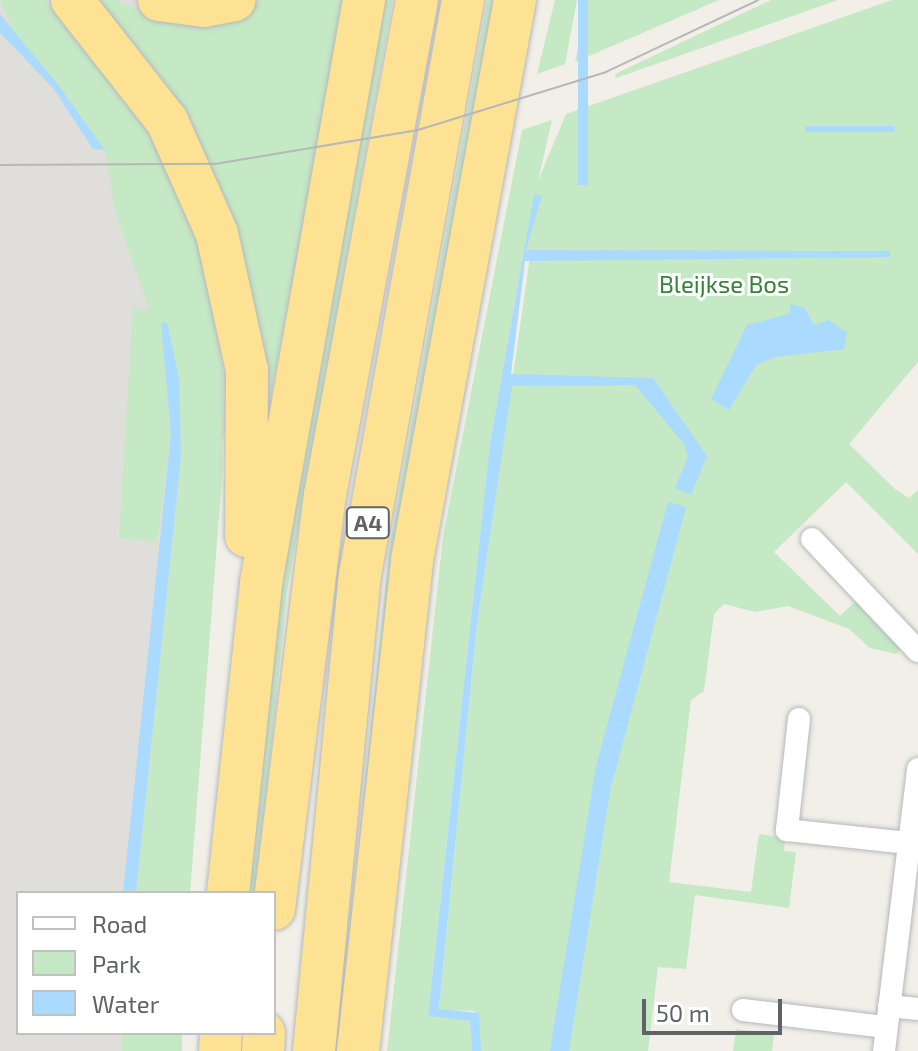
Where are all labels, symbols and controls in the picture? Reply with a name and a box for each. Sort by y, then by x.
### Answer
park label: Bleijkse Bos [659,270,789,298]
road number: A4 [344,505,392,541]
legend [16,891,276,1035]
text: Road [92,909,147,938]
text: Park [92,949,141,978]
scale bar [646,983,786,1033]
text: Water [92,989,159,1018]
text: 50 m [656,998,710,1027]

